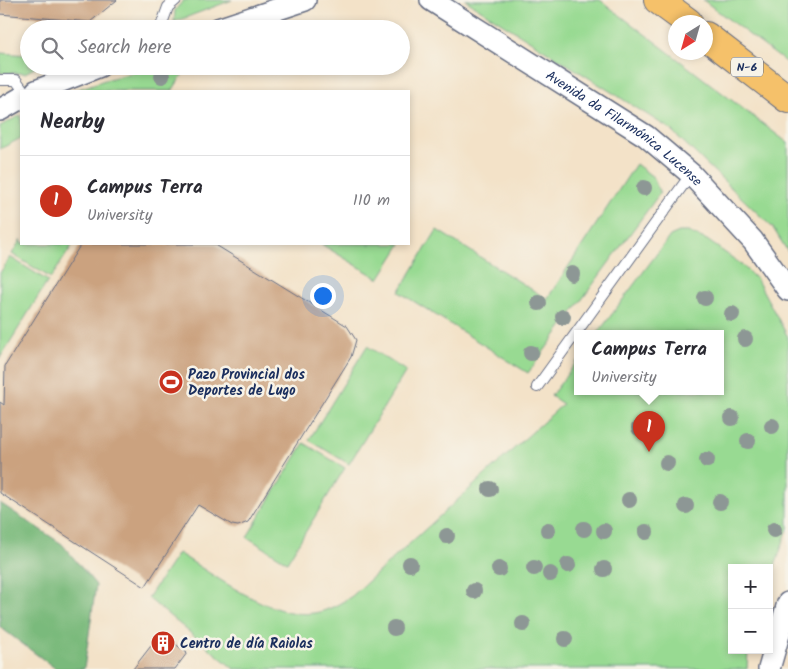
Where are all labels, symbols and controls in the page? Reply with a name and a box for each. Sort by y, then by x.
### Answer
north arrow [668,15,713,60]
search box [20,20,410,75]
text: Search here [78,33,172,63]
icon: search [38,34,66,62]
road number: N-6 [731,58,763,76]
street label: Avenida da Filarmónica Lucense [541,65,708,192]
text: Nearby [40,106,105,139]
text: Campus Terra [87,173,203,203]
text: 1 [54,188,58,213]
text: 110 m [353,188,390,213]
text: University [87,203,152,228]
your location [310,283,336,309]
popup [574,330,724,395]
text: Campus Terra [591,335,707,365]
place label: Pazo Provincial dos Deportes de Lugo [188,364,305,402]
text: University [591,365,657,390]
sports icon: Pazo Provincial dos Deportes de Lugo [158,369,184,395]
pin: 1 [633,411,665,452]
map controls [728,564,773,654]
button: + [728,564,773,609]
button: − [728,609,773,654]
building icon: Centro de día Raiolas [150,630,176,656]
place label: Centro de día Raiolas [180,633,313,655]

